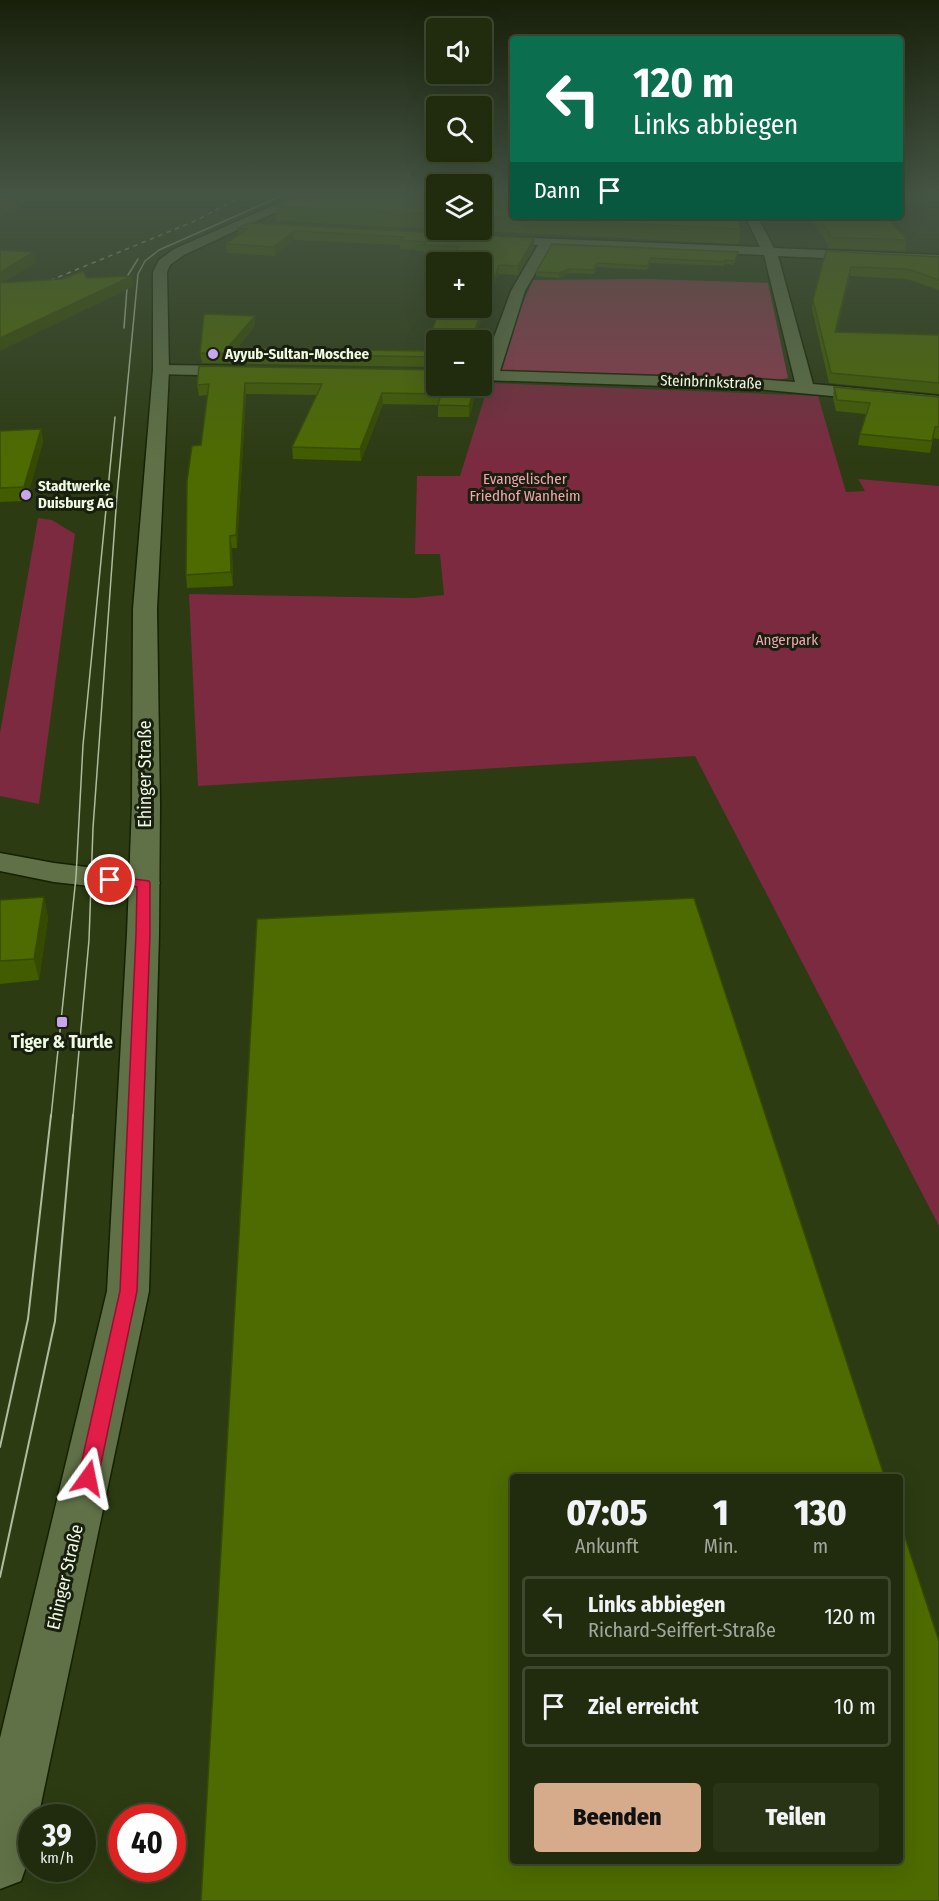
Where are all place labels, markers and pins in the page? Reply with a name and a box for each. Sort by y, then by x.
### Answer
place label: Ayyub-Sultan-Moschee [224,345,370,363]
marker: Ayyub-Sultan-Moschee [206,347,220,361]
place label: Stadtwerke Duisburg AG [38,477,114,512]
marker: Stadtwerke Duisburg AG [19,488,33,502]
pin [84,854,135,905]
marker: Tiger & Turtle [55,1015,69,1029]
place label: Tiger & Turtle [11,1031,113,1053]

